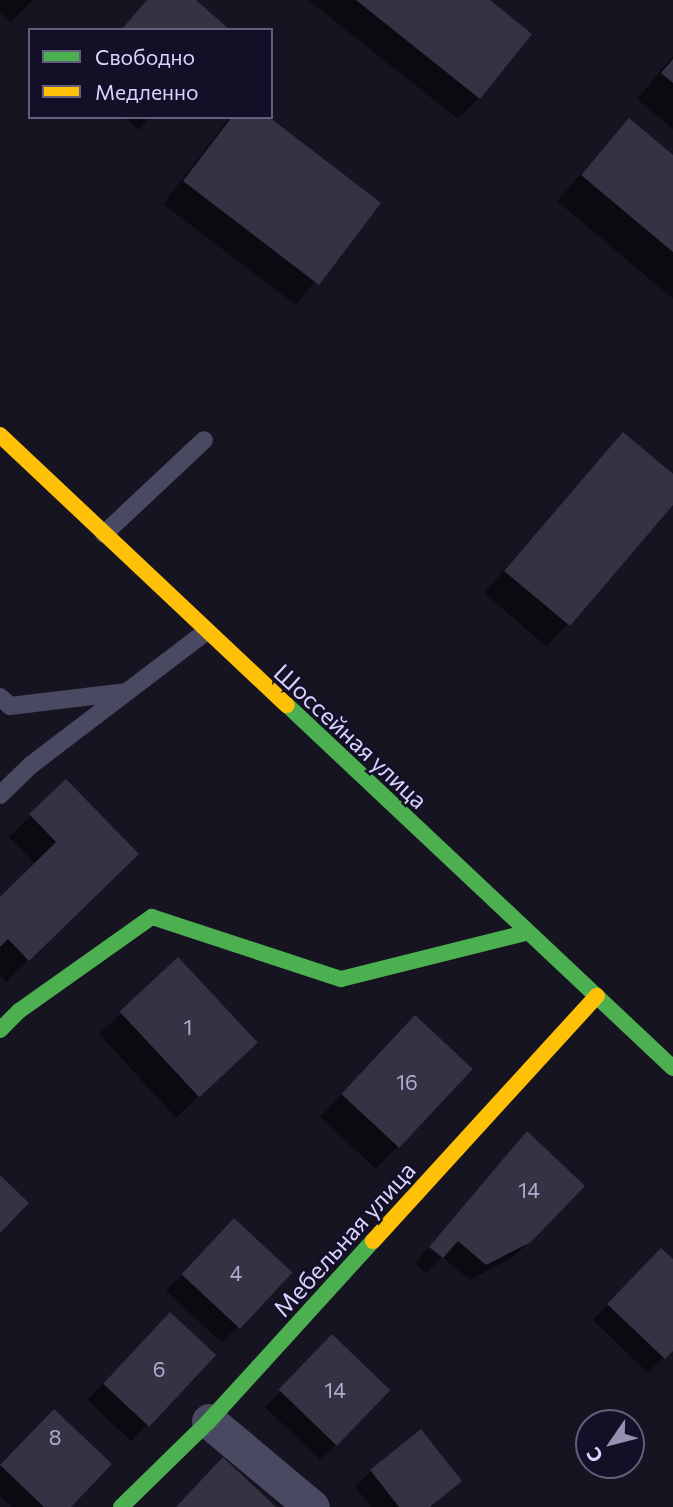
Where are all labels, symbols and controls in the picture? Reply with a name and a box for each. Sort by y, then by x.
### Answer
legend [28,28,273,119]
text: Свободно [95,44,195,69]
text: Медленно [95,79,199,104]
street label: Шоссейная улица [269,658,433,814]
house number: 1 [184,1014,192,1040]
house number: 16 [396,1069,418,1095]
street label: Мебельная улица [267,1156,421,1322]
house number: 14 [518,1177,540,1203]
house number: 4 [230,1260,242,1286]
house number: 6 [153,1356,165,1382]
house number: 14 [324,1377,346,1403]
north arrow [575,1409,645,1479]
house number: 8 [49,1424,61,1450]
text: С [581,1443,607,1467]

